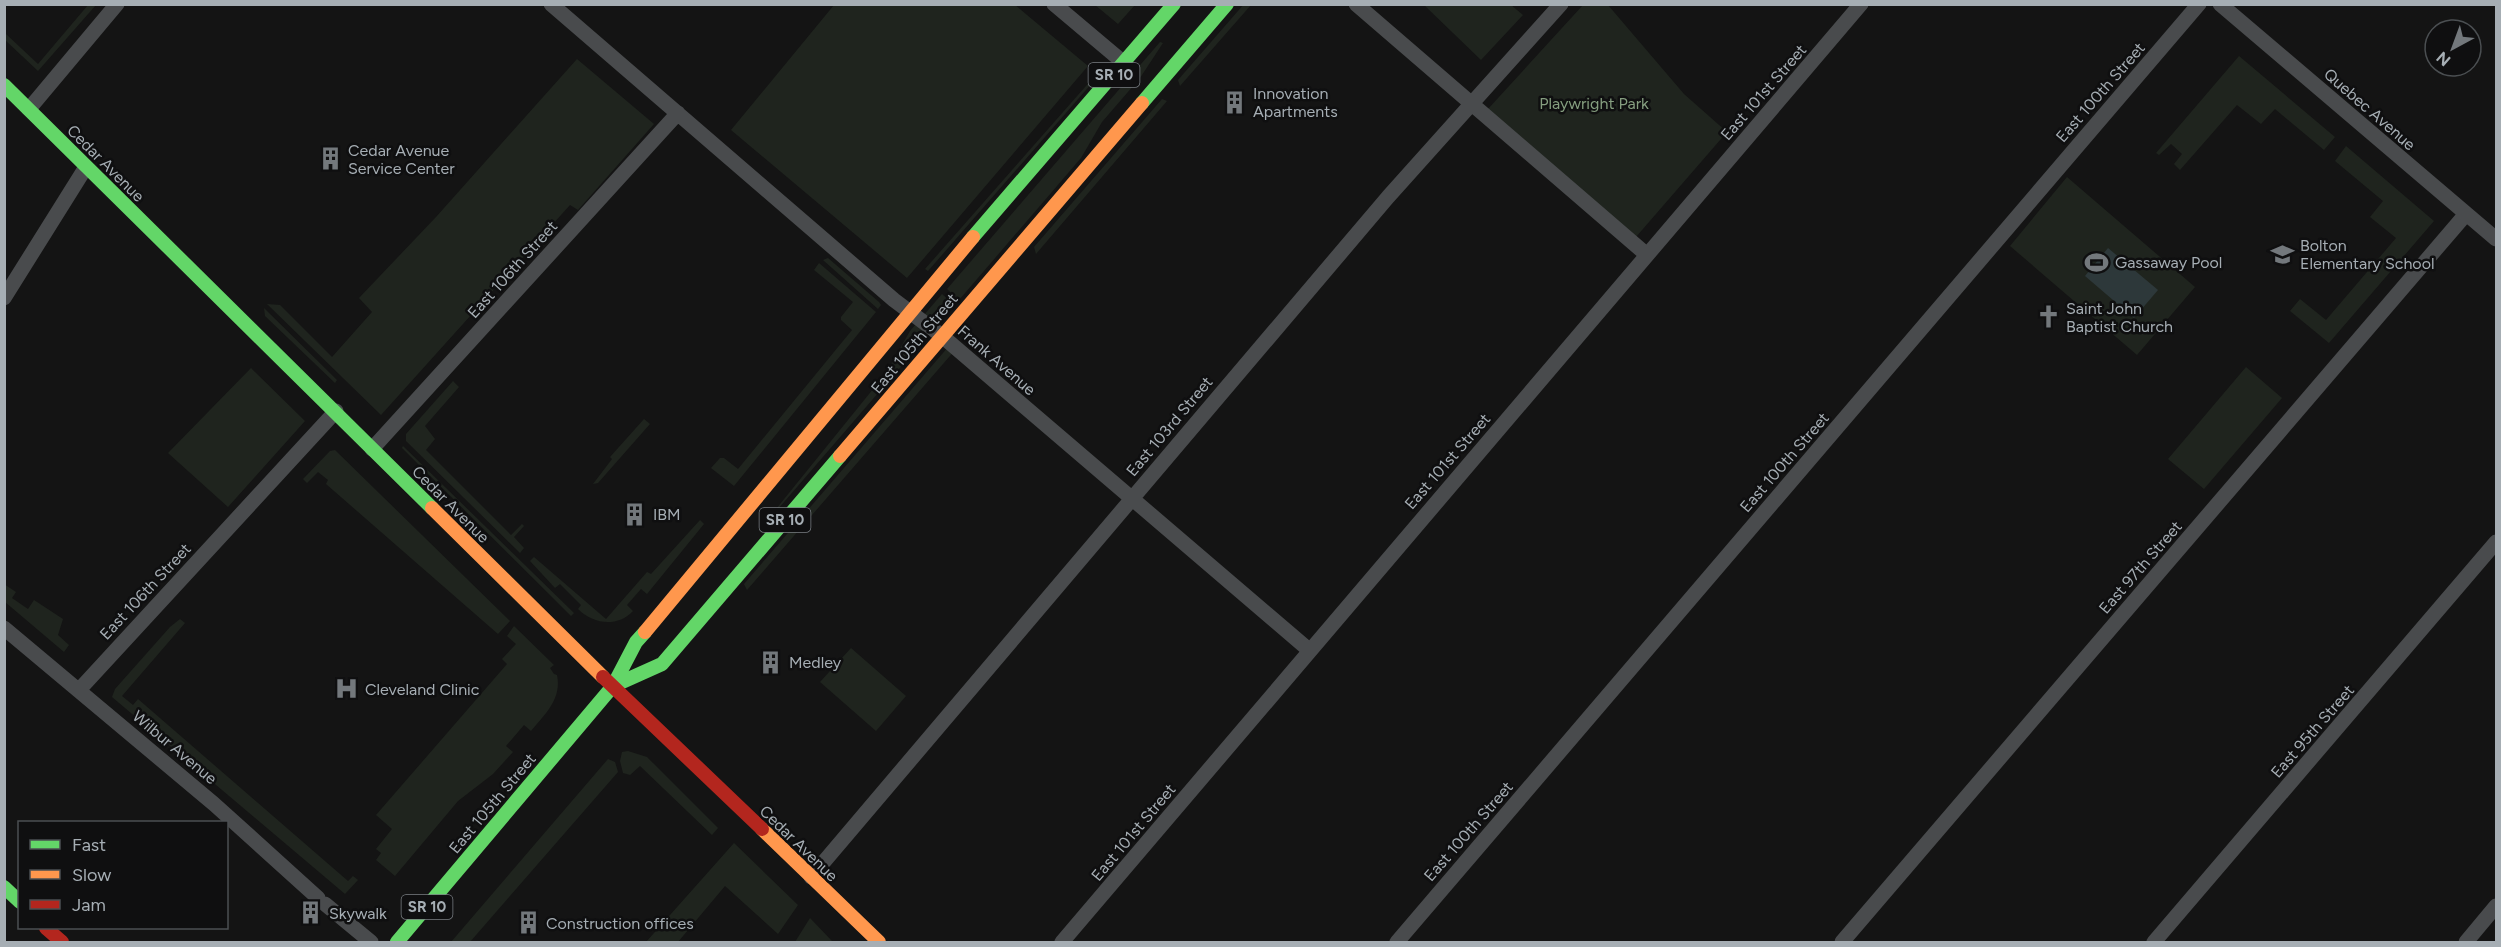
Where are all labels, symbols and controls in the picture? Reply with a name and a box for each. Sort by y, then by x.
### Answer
north arrow [2423,18,2483,78]
street label: East 100th Street [2052,39,2149,146]
street label: East 101st Street [1717,41,1810,144]
text: N [2433,48,2454,70]
road number: SR 10 [1088,63,1140,87]
street label: Quebec Avenue [2320,64,2419,154]
place label: Innovation Apartments [1253,84,1338,121]
building icon: Innovation Apartments [1222,89,1248,115]
park label: Playwright Park [1539,94,1649,113]
street label: Cedar Avenue [63,121,148,206]
place label: Cedar Avenue Service Center [348,141,455,178]
building icon: Cedar Avenue Service Center [317,146,343,172]
street label: East 106th Street [464,217,561,322]
place label: Bolton Elementary School [2300,236,2434,273]
school or university icon: Bolton Elementary School [2269,241,2295,267]
sports icon: Gassaway Pool [2084,249,2110,275]
place label: Gassaway Pool [2115,253,2222,272]
street label: East 105th Street [867,289,962,397]
place label: Saint John Baptist Church [2066,299,2173,336]
church icon: Saint John Baptist Church [2035,304,2061,330]
street label: Frank Avenue [954,321,1040,399]
street label: East 103rd Street [1122,373,1217,480]
street label: East 100th Street [1736,409,1833,516]
street label: East 101st Street [1401,410,1494,513]
street label: Cedar Avenue [408,462,493,547]
building icon: IBM [622,501,648,527]
place label: IBM [653,505,681,524]
road number: SR 10 [760,508,810,532]
street label: East 97th Street [2095,517,2186,618]
street label: East 106th Street [96,539,195,643]
building icon: Medley [758,649,784,675]
place label: Medley [789,653,842,672]
hospital icon: Cleveland Clinic [334,676,360,702]
place label: Cleveland Clinic [365,680,480,699]
street label: East 95th Street [2267,681,2358,782]
street label: Wilbur Avenue [129,707,221,788]
street label: East 105th Street [445,749,540,857]
street label: East 100th Street [1420,778,1517,885]
street label: East 101st Street [1087,780,1179,885]
street label: Cedar Avenue [756,801,842,886]
legend [18,821,228,929]
text: Fast [72,834,106,856]
text: Slow [72,864,111,886]
text: Jam [72,894,106,916]
road number: SR 10 [402,895,452,919]
building icon: Skywalk [298,900,324,926]
place label: Skywalk [329,904,387,923]
building icon: Construction offices [515,910,541,936]
place label: Construction offices [546,914,694,933]

